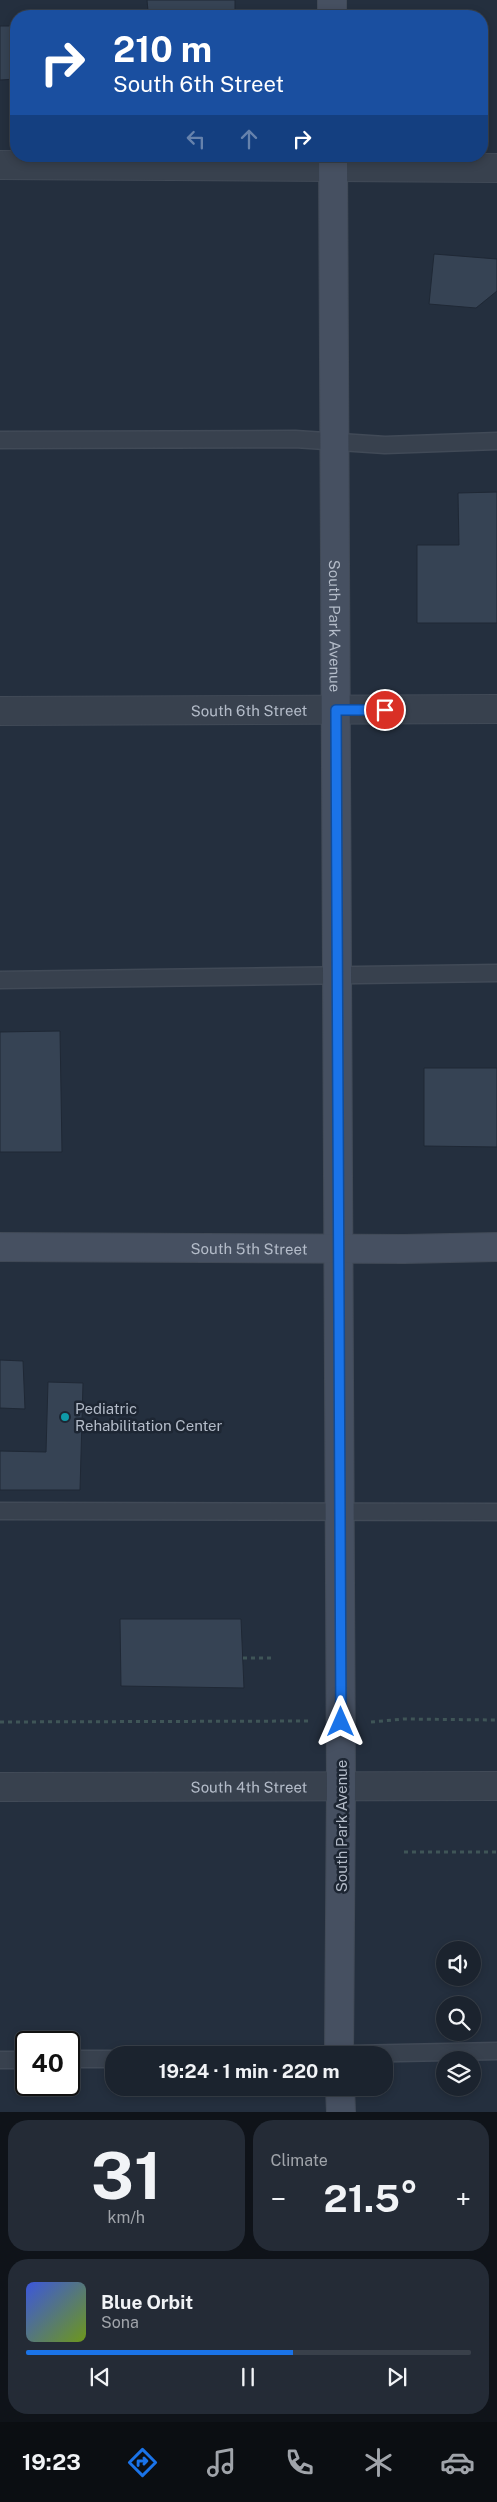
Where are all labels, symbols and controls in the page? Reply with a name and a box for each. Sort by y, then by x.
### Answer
text: 210 m [113,29,212,70]
icon: right [30,30,95,95]
text: South 6th Street [113,71,284,97]
icon: left [182,125,210,153]
icon: ahead [235,125,263,153]
icon: right [288,125,316,153]
street label: South Park Avenue [326,560,344,692]
pin [364,689,406,731]
icon: arrive [371,696,399,724]
street label: South 6th Street [191,701,308,719]
street label: South 5th Street [190,1239,308,1257]
place label: Pediatric Rehabilitation Center [75,1400,223,1434]
marker: Pediatric Rehabilitation Center [59,1411,71,1423]
position arrow [314,1695,366,1747]
street label: South Park Avenue [333,1760,350,1892]
street label: South 4th Street [191,1778,308,1795]
map controls [436,1941,481,2096]
button: sound [436,1941,481,1986]
button: search [436,1996,481,2041]
speed limit sign: 40 [15,2031,80,2096]
button: layers [436,2051,481,2096]
text: 19:24 · 1 min · 220 m [158,2060,340,2082]
text: 31 [91,2137,162,2214]
text: Climate [271,2151,328,2170]
text: 21.5° [324,2176,418,2221]
text: − [271,2182,286,2215]
text: + [455,2182,471,2215]
text: km/h [107,2208,145,2227]
text: Blue Orbit [101,2291,193,2313]
text: Sona [101,2313,139,2332]
icon: previous [86,2363,114,2391]
icon: pause [234,2363,262,2391]
icon: next [383,2363,411,2391]
icon: directions [125,2445,160,2480]
icon: music [204,2445,239,2480]
icon: phone [282,2445,317,2480]
icon: climate [361,2445,396,2480]
icon: car [440,2445,475,2480]
text: 19:23 [22,2449,81,2475]

